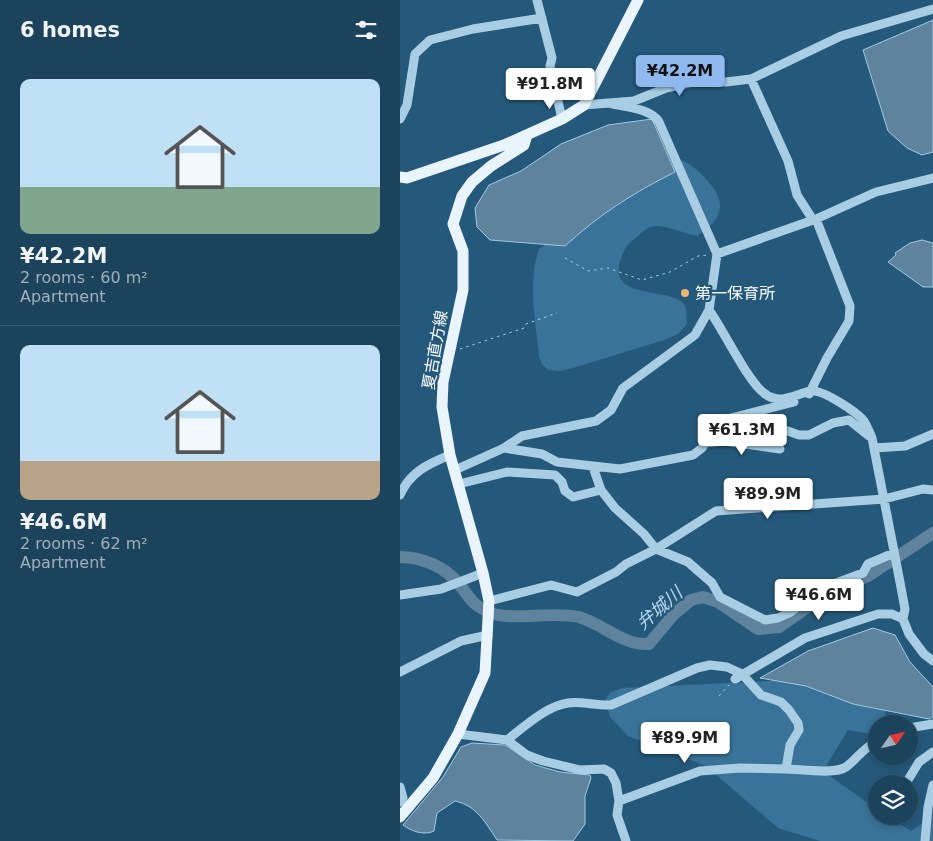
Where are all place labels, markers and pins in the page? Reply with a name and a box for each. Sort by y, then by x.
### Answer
pin: ¥42.2M [639,54,721,97]
pin: ¥91.8M [509,68,591,110]
place label: 第一保育所 [695,284,775,303]
marker: 第一保育所 [679,287,691,299]
pin: ¥61.3M [701,414,783,456]
pin: ¥89.9M [727,478,809,520]
pin: ¥46.6M [778,578,860,621]
pin: ¥89.9M [644,722,726,764]

